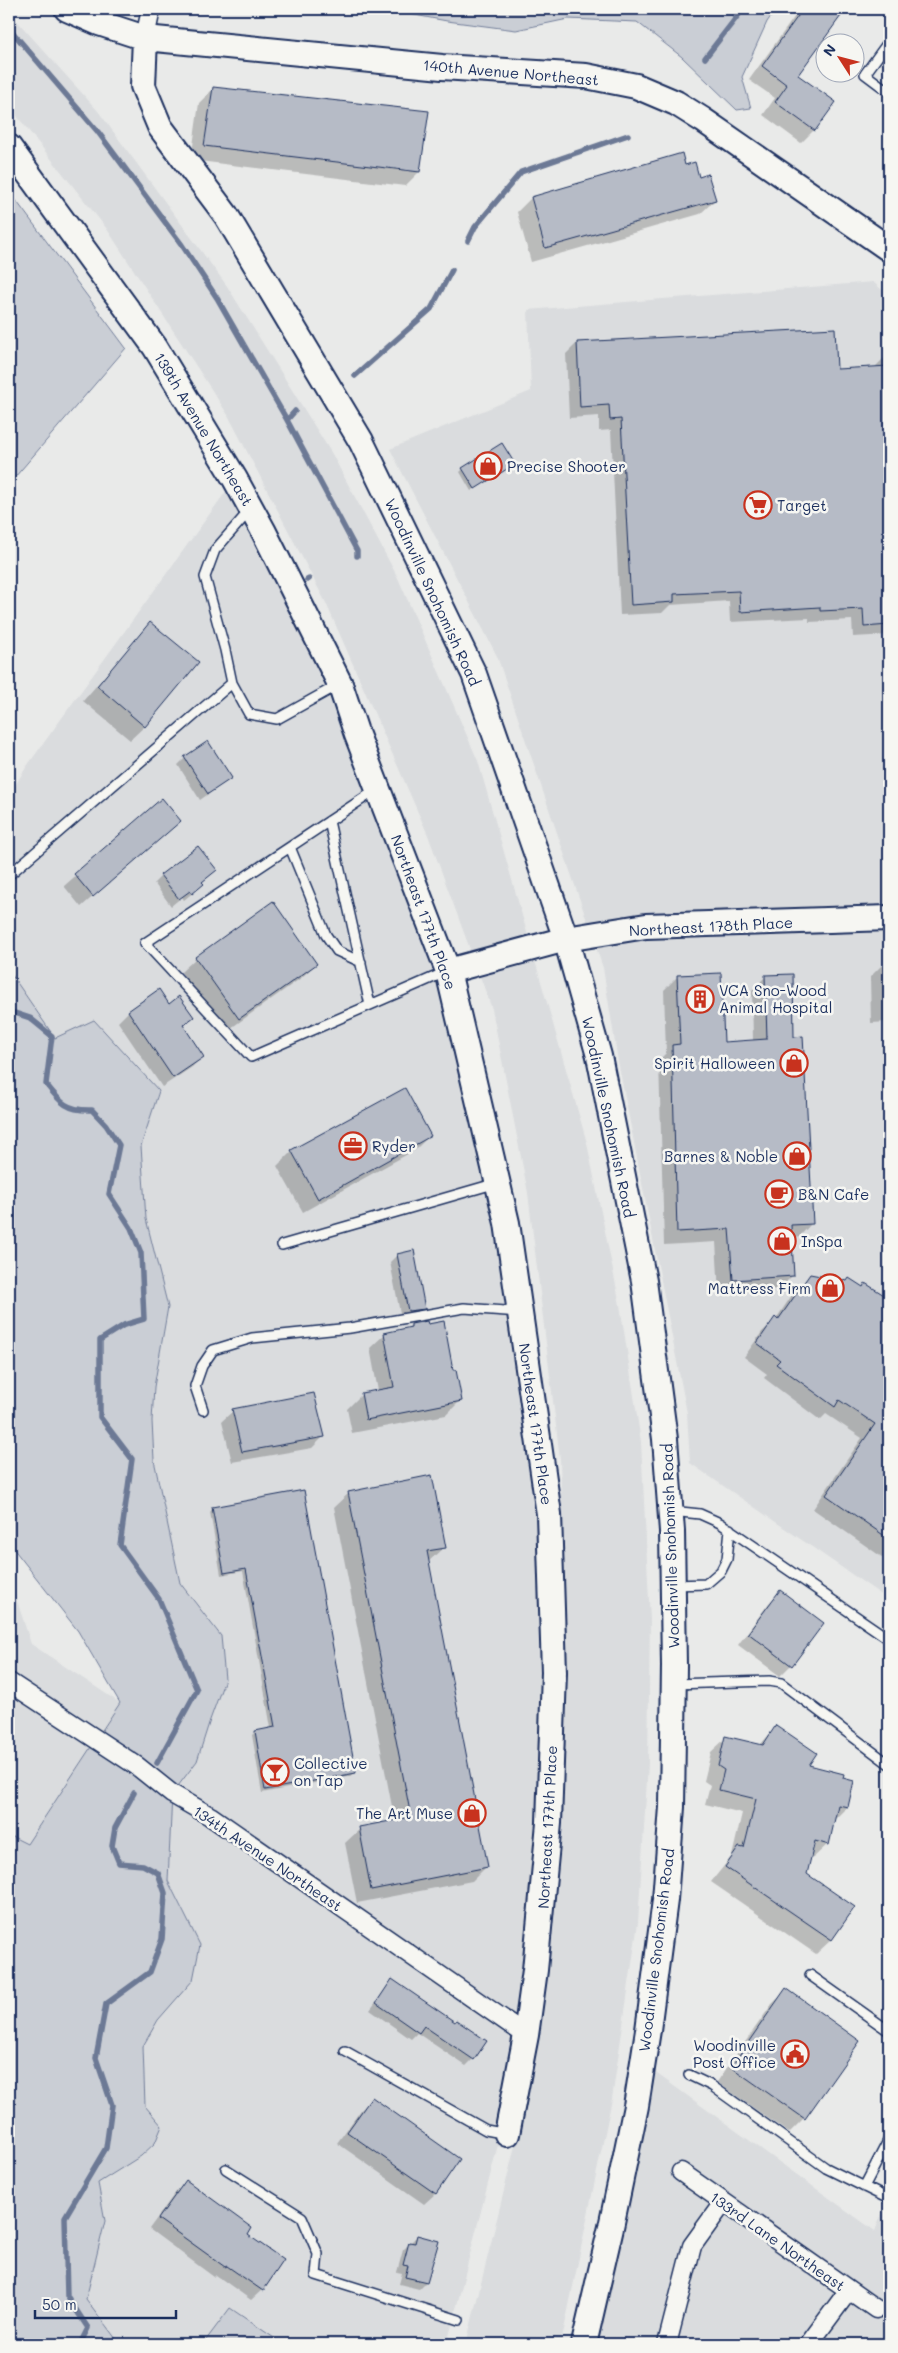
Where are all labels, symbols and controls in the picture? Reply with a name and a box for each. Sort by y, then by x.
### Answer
north arrow [816,32,866,82]
text: N [818,40,840,60]
street label: 140th Avenue Northeast [422,54,600,90]
street label: 139th Avenue Northeast [150,348,258,510]
shop icon: Precise Shooter [473,451,503,481]
place label: Precise Shooter [507,456,626,476]
supermarket icon: Target [743,490,773,520]
street label: Woodinville Snohomish Road [381,495,485,689]
place label: Target [777,495,827,515]
street label: Northeast 177th Place [387,832,461,992]
street label: Northeast 178th Place [628,912,794,940]
place label: VCA Sno-Wood Animal Hospital [719,980,833,1017]
building icon: VCA Sno-Wood Animal Hospital [685,984,715,1014]
street label: Woodinville Snohomish Road [578,1015,640,1219]
shop icon: Spirit Halloween [779,1048,809,1078]
place label: Spirit Halloween [654,1053,775,1073]
office icon: Ryder [338,1131,368,1161]
place label: Ryder [372,1136,416,1156]
shop icon: Barnes & Noble [782,1141,812,1171]
place label: Barnes & Noble [664,1146,778,1166]
cafe icon: B&N Cafe [764,1179,794,1209]
place label: B&N Cafe [798,1184,869,1204]
shop icon: InSpa [767,1226,797,1256]
place label: InSpa [801,1231,843,1251]
shop icon: Mattress Firm [815,1273,845,1303]
place label: Mattress Firm [708,1278,811,1298]
street label: Northeast 177th Place [515,1342,557,1506]
street label: Woodinville Snohomish Road [656,1443,684,1649]
street label: Northeast 177th Place [533,1745,561,1909]
place label: Collective on Tap [294,1753,368,1790]
bar icon: Collective on Tap [260,1757,290,1787]
shop icon: The Art Muse [457,1798,487,1828]
street label: 134th Avenue Northeast [189,1801,347,1915]
place label: The Art Muse [356,1803,453,1823]
street label: Woodinville Snohomish Road [634,1847,678,2053]
place label: Woodinville Post Office [693,2035,776,2072]
public building icon: Woodinville Post Office [780,2039,810,2069]
street label: 133rd Lane Northeast [706,2187,850,2295]
scale bar [35,2288,176,2320]
text: 50 m [42,2294,77,2314]

